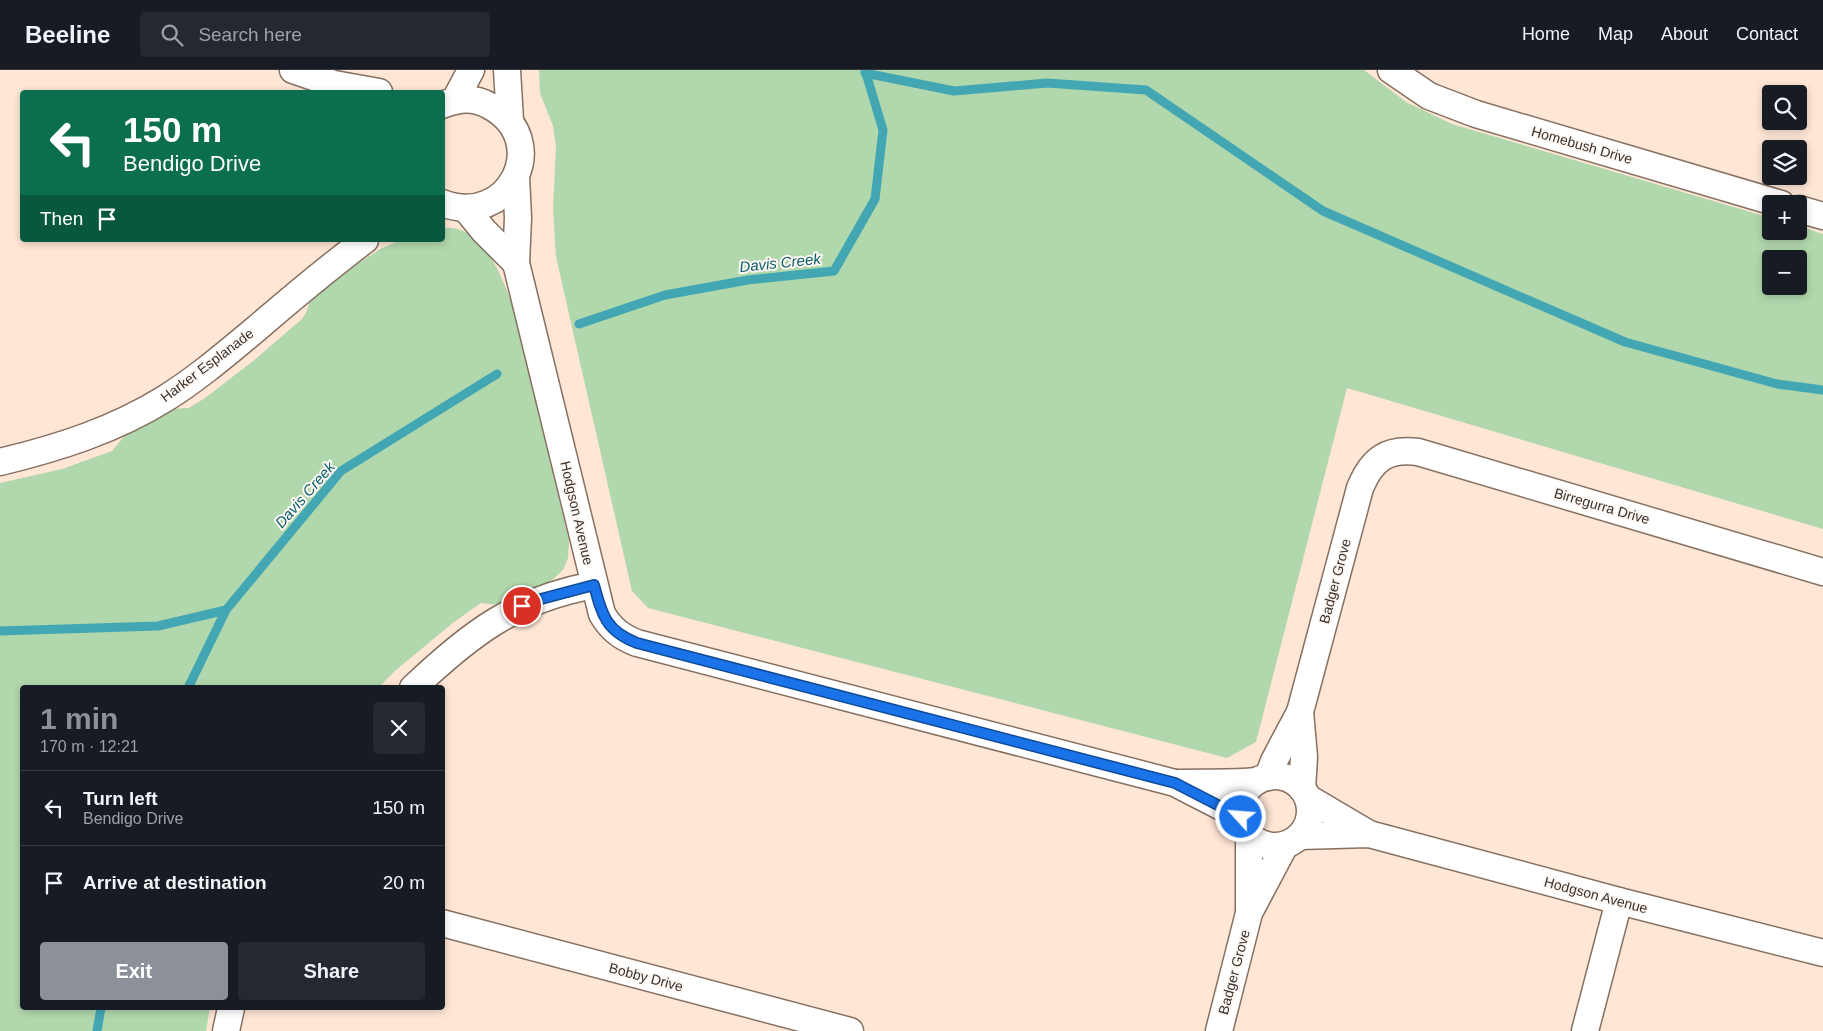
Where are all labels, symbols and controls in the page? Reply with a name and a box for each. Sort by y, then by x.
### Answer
search box [140,12,490,57]
text: Beeline [25,21,110,48]
icon: search [158,21,186,49]
text: Search here [198,24,302,45]
text: Home [1522,24,1570,44]
text: Map [1598,24,1633,44]
text: About [1661,24,1708,44]
text: Contact [1736,24,1798,44]
map controls [1762,85,1807,295]
button: search [1762,85,1807,130]
icon: left [40,110,105,175]
text: 150 m [123,110,222,149]
street label: Homebush Drive [1530,123,1635,167]
button: layers [1762,140,1807,185]
text: Bendigo Drive [123,151,261,176]
button: + [1762,195,1807,240]
icon: arrive [93,205,121,233]
text: Then [40,208,83,229]
water label: Davis Creek [738,250,823,275]
button: − [1762,250,1807,295]
street label: Harker Esplanade [157,325,257,405]
water label: Davis Creek [271,457,339,531]
street label: Hodgson Avenue [557,459,597,567]
street label: Birregurra Drive [1552,485,1652,527]
street label: Badger Grove [1316,537,1354,625]
pin [501,585,543,627]
icon: arrive [508,592,536,620]
text: 1 min [40,702,118,735]
button: close [373,702,425,754]
text: 170 m · 12:21 [40,738,139,755]
text: Turn left [83,788,158,809]
position arrow [1214,790,1266,842]
icon: left [40,794,68,822]
text: 150 m [372,797,425,818]
text: Bendigo Drive [83,810,184,827]
icon: arrive [40,869,68,897]
text: Arrive at destination [83,872,267,893]
text: 20 m [383,872,425,893]
street label: Hodgson Avenue [1543,874,1650,917]
street label: Badger Grove [1215,928,1253,1016]
button: Exit [40,942,228,1000]
button: Share [238,942,425,1000]
street label: Bobby Drive [607,959,685,995]

